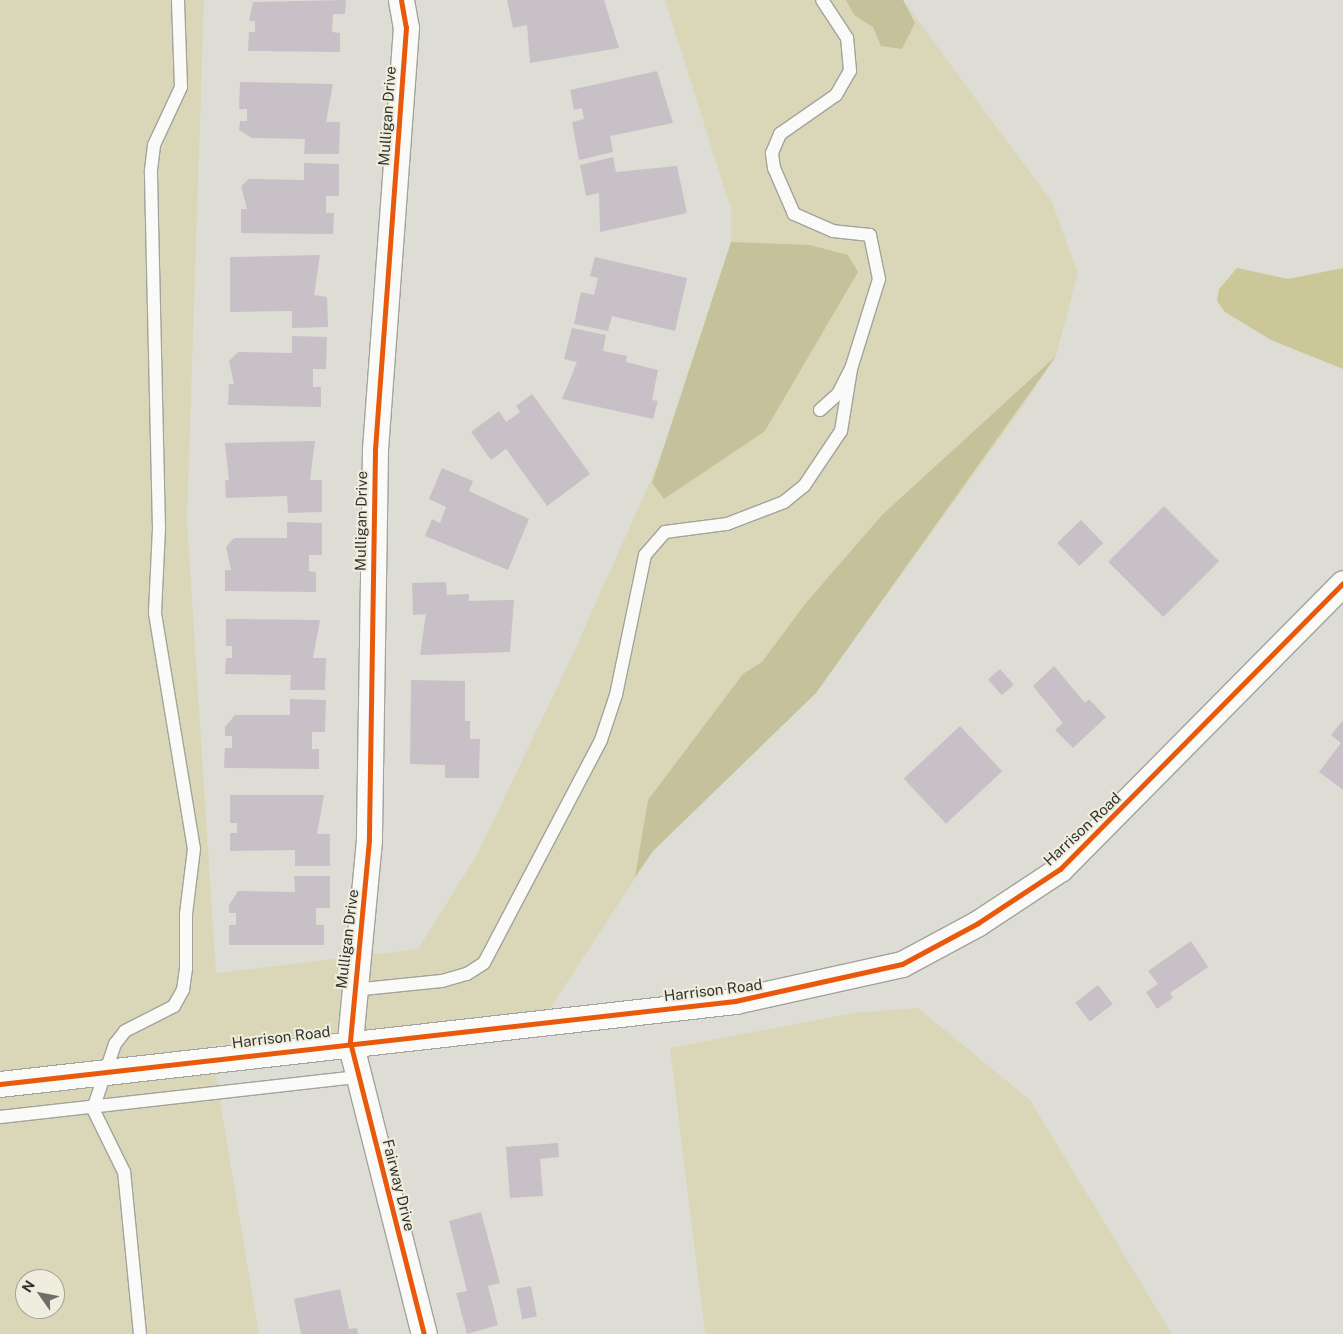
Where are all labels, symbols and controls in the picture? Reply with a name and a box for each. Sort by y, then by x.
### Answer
street label: Mulligan Drive [375,65,399,167]
street label: Mulligan Drive [351,471,371,571]
street label: Harrison Road [1040,789,1124,869]
street label: Mulligan Drive [332,888,362,990]
street label: Harrison Road [663,975,763,1005]
street label: Harrison Road [231,1022,331,1052]
street label: Fairway Drive [379,1137,419,1233]
north arrow [15,1269,65,1319]
text: N [19,1277,38,1295]

